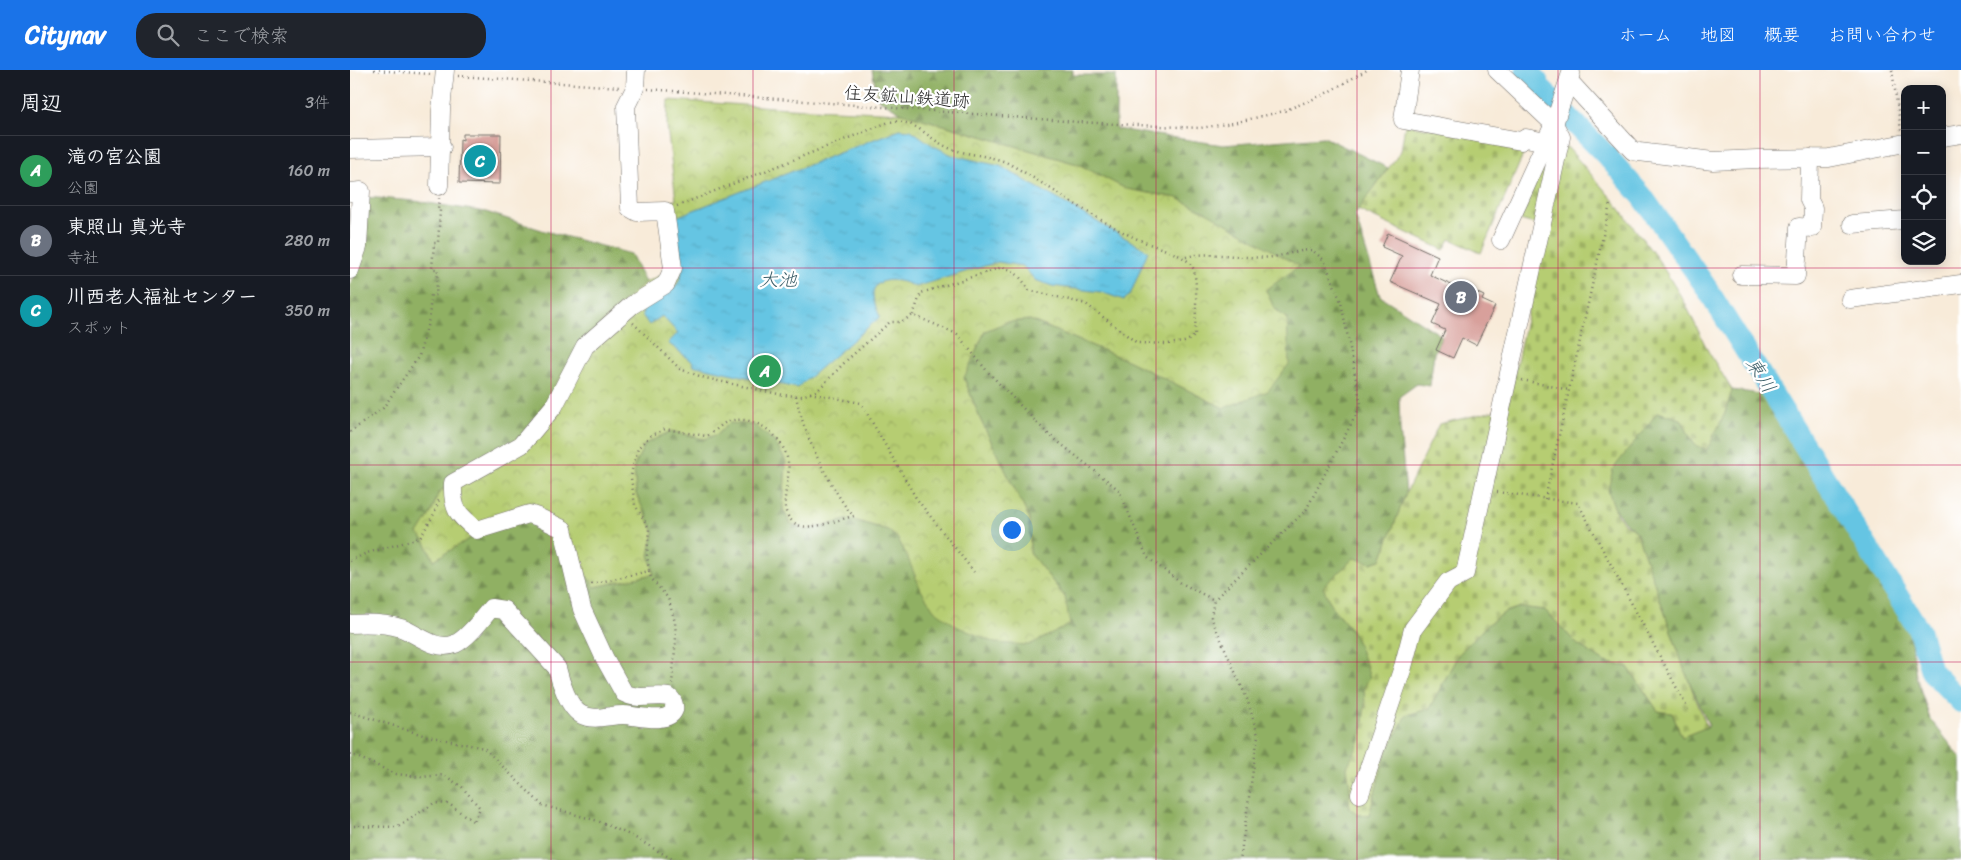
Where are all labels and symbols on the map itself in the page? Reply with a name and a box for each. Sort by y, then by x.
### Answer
street label: 住友鉱山鉄道跡 [843,77,971,117]
pin: C [464,142,496,180]
water label: 大池 [759,263,798,296]
pin: B [1445,278,1477,316]
water label: 東川 [1737,350,1785,400]
pin: A [749,352,781,390]
your location [999,517,1025,543]

